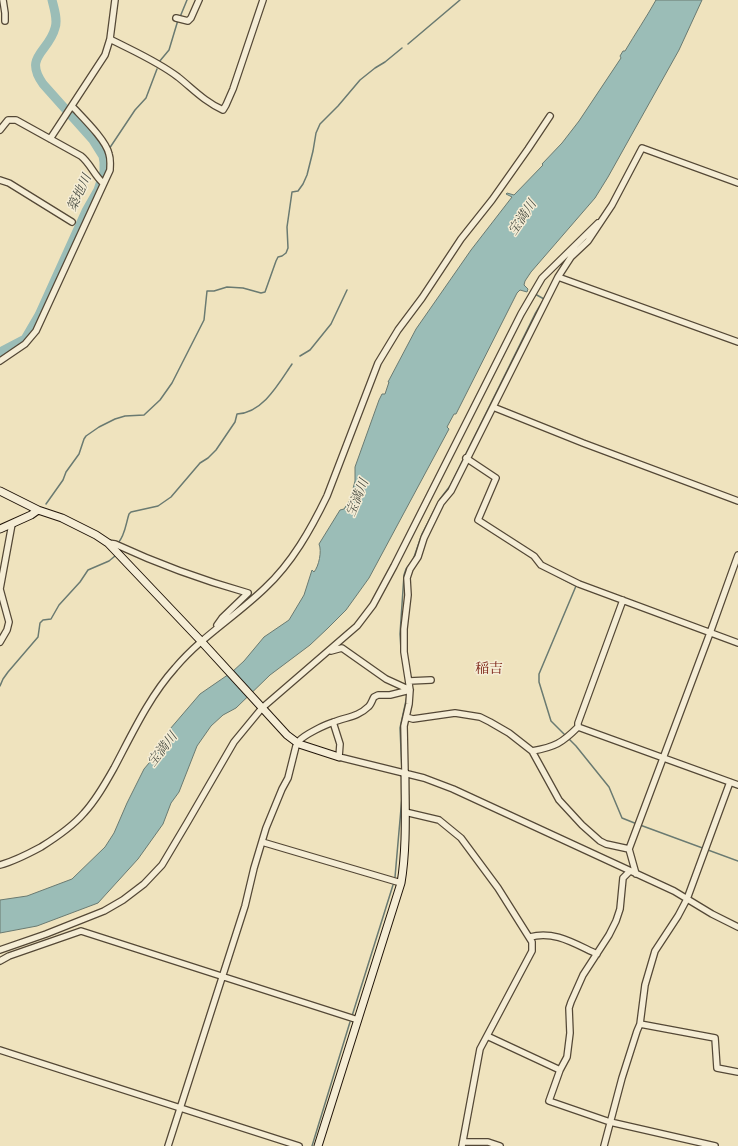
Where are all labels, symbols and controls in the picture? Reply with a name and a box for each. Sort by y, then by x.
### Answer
water label: 築地川 [65,172,95,214]
water label: 宝満川 [506,197,540,239]
water label: 宝満川 [343,477,373,519]
district label: 稲吉 [475,662,503,678]
water label: 宝満川 [145,730,181,770]

